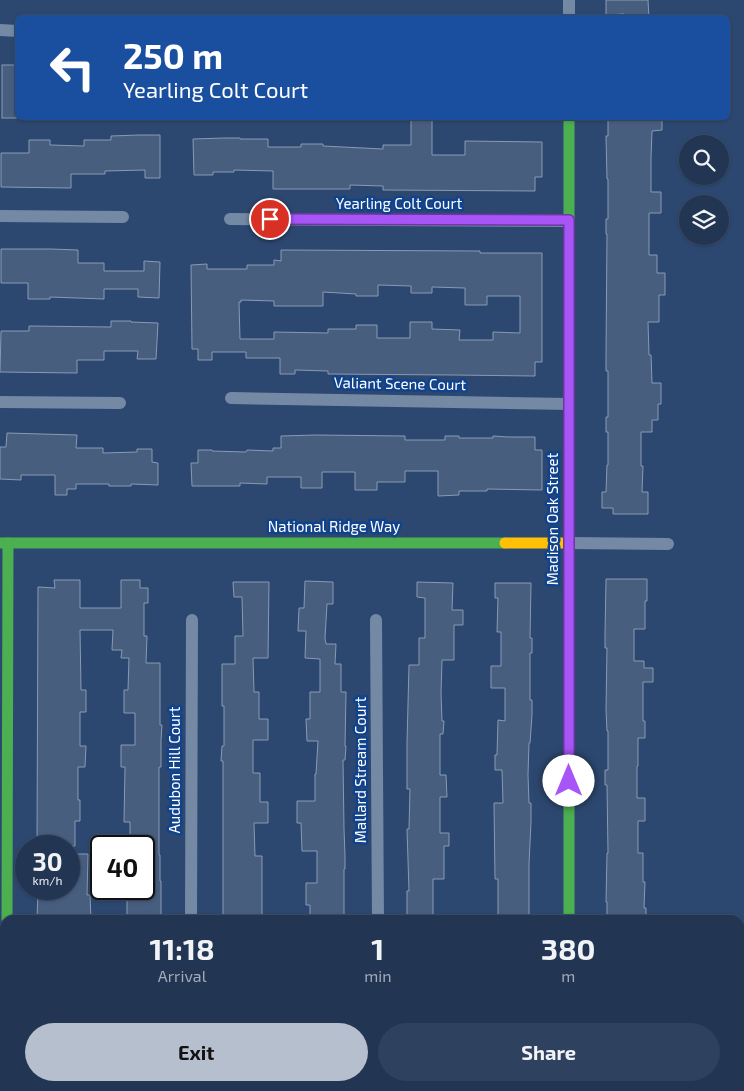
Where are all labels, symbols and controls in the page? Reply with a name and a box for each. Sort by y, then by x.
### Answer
text: 250 m [123,34,223,76]
icon: left [40,35,105,100]
text: Yearling Colt Court [123,76,308,102]
map controls [679,135,729,245]
button: search [679,135,729,185]
street label: Yearling Colt Court [336,194,462,212]
button: layers [679,195,729,245]
pin [249,198,291,240]
icon: arrive [256,205,284,233]
street label: Valiant Scene Court [334,373,467,393]
street label: Madison Oak Street [543,452,561,585]
street label: National Ridge Way [268,517,400,535]
street label: Mallard Stream Court [351,697,369,843]
street label: Audubon Hill Court [165,706,183,834]
position arrow [542,754,594,806]
speed limit sign: 40 [90,835,155,900]
text: 30 [33,846,62,876]
text: km/h [33,873,62,887]
text: 11:18 [149,930,215,966]
text: 1 [371,930,384,966]
text: 380 [541,930,596,966]
text: Arrival [158,966,206,985]
text: min [364,966,391,985]
text: m [561,966,575,985]
button: Exit [25,1023,368,1081]
button: Share [378,1023,720,1081]

